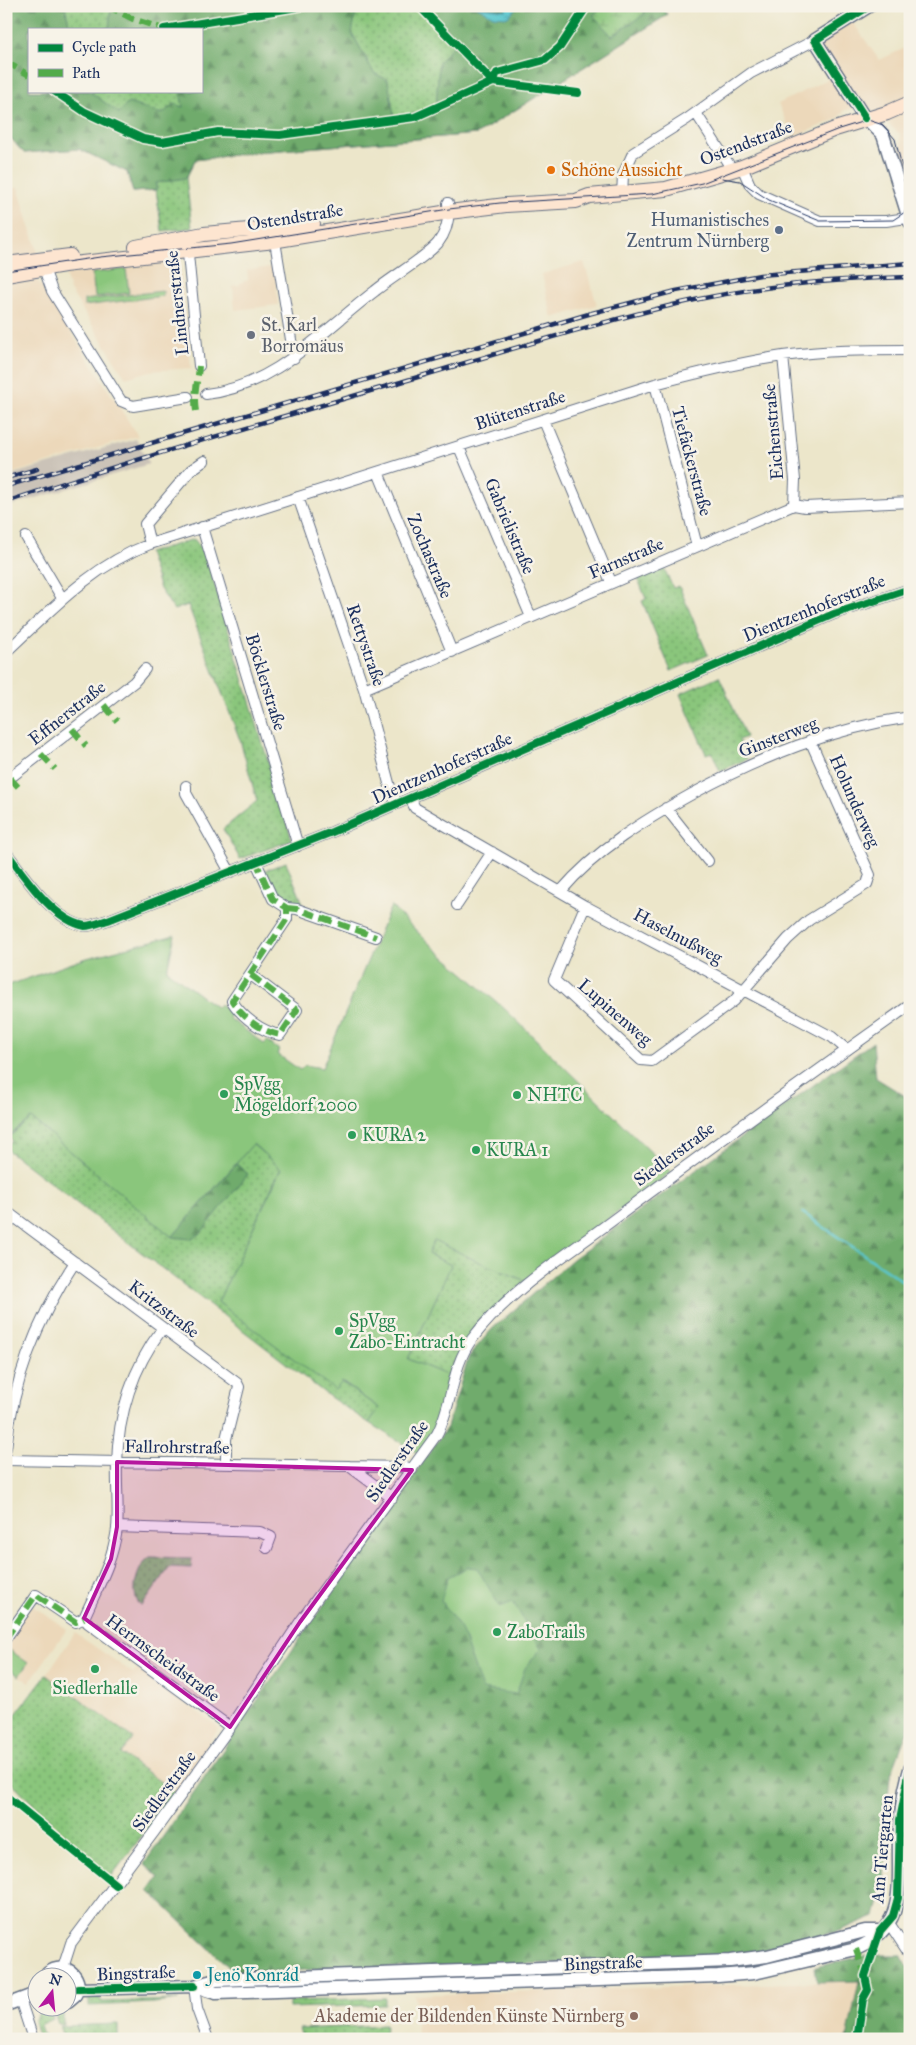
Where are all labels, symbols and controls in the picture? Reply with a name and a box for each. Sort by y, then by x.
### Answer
legend [28,28,202,92]
text: Cycle path [72,38,137,56]
text: Path [72,64,101,82]
street label: Ostendstraße [697,115,795,171]
place label: Schöne Aussicht [561,159,683,181]
marker: Schöne Aussicht [545,164,557,176]
street label: Ostendstraße [245,199,345,235]
place label: Humanistisches Zentrum Nürnberg [626,209,770,253]
marker: Humanistisches Zentrum Nürnberg [773,224,785,236]
street label: Lindnerstraße [161,250,193,356]
place label: St. Karl Borromäus [261,314,344,357]
marker: St. Karl Borromäus [245,329,257,341]
street label: Eichenstraße [758,383,788,481]
street label: Blütenstraße [472,385,568,435]
street label: Tiefäckerstraße [667,404,717,518]
street label: Gabrielistraße [480,475,540,577]
street label: Zochastraße [402,510,458,602]
street label: Farnstraße [585,532,667,584]
street label: Dientzenhoferstraße [740,569,888,647]
street label: Rettystraße [342,601,390,689]
street label: Böcklerstraße [241,631,291,733]
street label: Effnerstraße [24,676,110,750]
street label: Ginsterweg [735,712,821,763]
street label: Dientzenhoferstraße [368,727,516,809]
street label: Holunderweg [824,751,886,852]
street label: Haselnußweg [629,903,727,970]
street label: Lupinenweg [573,974,657,1051]
place label: SpVgg Mögeldorf 2000 [234,1073,357,1117]
place label: NHTC [527,1084,582,1106]
marker: SpVgg Mögeldorf 2000 [218,1088,230,1100]
marker: NHTC [511,1089,523,1101]
street label: Siedlerstraße [629,1117,719,1191]
place label: KURA 2 [362,1124,426,1146]
marker: KURA 2 [346,1129,358,1141]
place label: KURA 1 [486,1139,548,1161]
marker: KURA 1 [470,1144,482,1156]
street label: Kritzstraße [124,1275,204,1343]
place label: SpVgg Zabo-Eintracht [349,1310,466,1353]
marker: SpVgg Zabo-Eintracht [333,1325,345,1337]
street label: Siedlerstraße [361,1416,433,1506]
street label: Fallrohrstraße [124,1435,230,1459]
street label: Herrnscheidstraße [102,1609,224,1707]
place label: ZaboTrails [507,1621,585,1643]
marker: ZaboTrails [491,1626,503,1638]
marker: Siedlerhalle [89,1663,101,1675]
place label: Siedlerhalle [52,1677,138,1699]
street label: Siedlerstraße [127,1746,201,1836]
street label: Am Tiergarten [866,1794,899,1905]
street label: Bingstraße [563,1951,643,1976]
street label: Bingstraße [96,1961,176,1986]
place label: Jenö Konrád [205,1964,299,1987]
north arrow [28,1968,78,2018]
marker: Jenö Konrád [191,1969,203,1981]
text: N [47,1970,64,1990]
place label: Akademie der Bildenden Künste Nürnberg [313,2005,625,2028]
marker: Akademie der Bildenden Künste Nürnberg [628,2010,640,2022]

